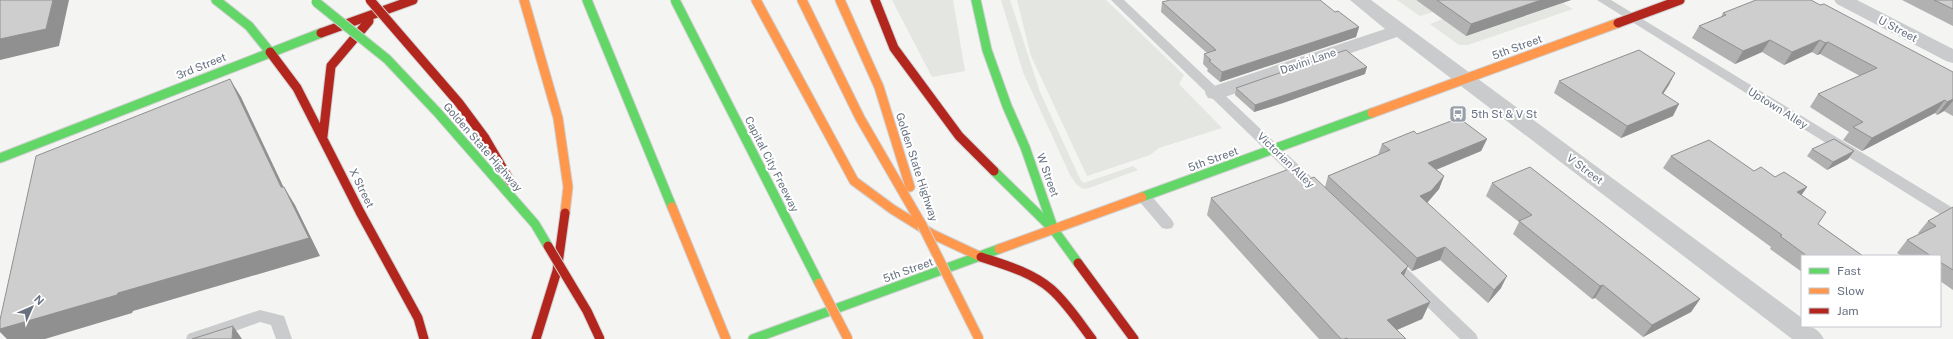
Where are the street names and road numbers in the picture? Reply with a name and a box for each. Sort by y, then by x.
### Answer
street label: U Street [1876,14,1920,44]
street label: 5th Street [1490,32,1544,62]
street label: Davini Lane [1278,46,1338,76]
street label: 3rd Street [174,51,228,81]
street label: Uptown Alley [1746,85,1810,131]
street label: Golden State Highway [441,100,525,194]
street label: Golden State Highway [894,111,940,223]
street label: Capital City Freeway [743,114,801,214]
street label: Victorian Alley [1255,130,1317,190]
street label: 5th Street [1186,144,1240,174]
street label: W Street [1035,152,1061,198]
street label: V Street [1565,152,1605,186]
street label: X Street [347,166,377,210]
street label: 5th Street [881,255,935,285]

